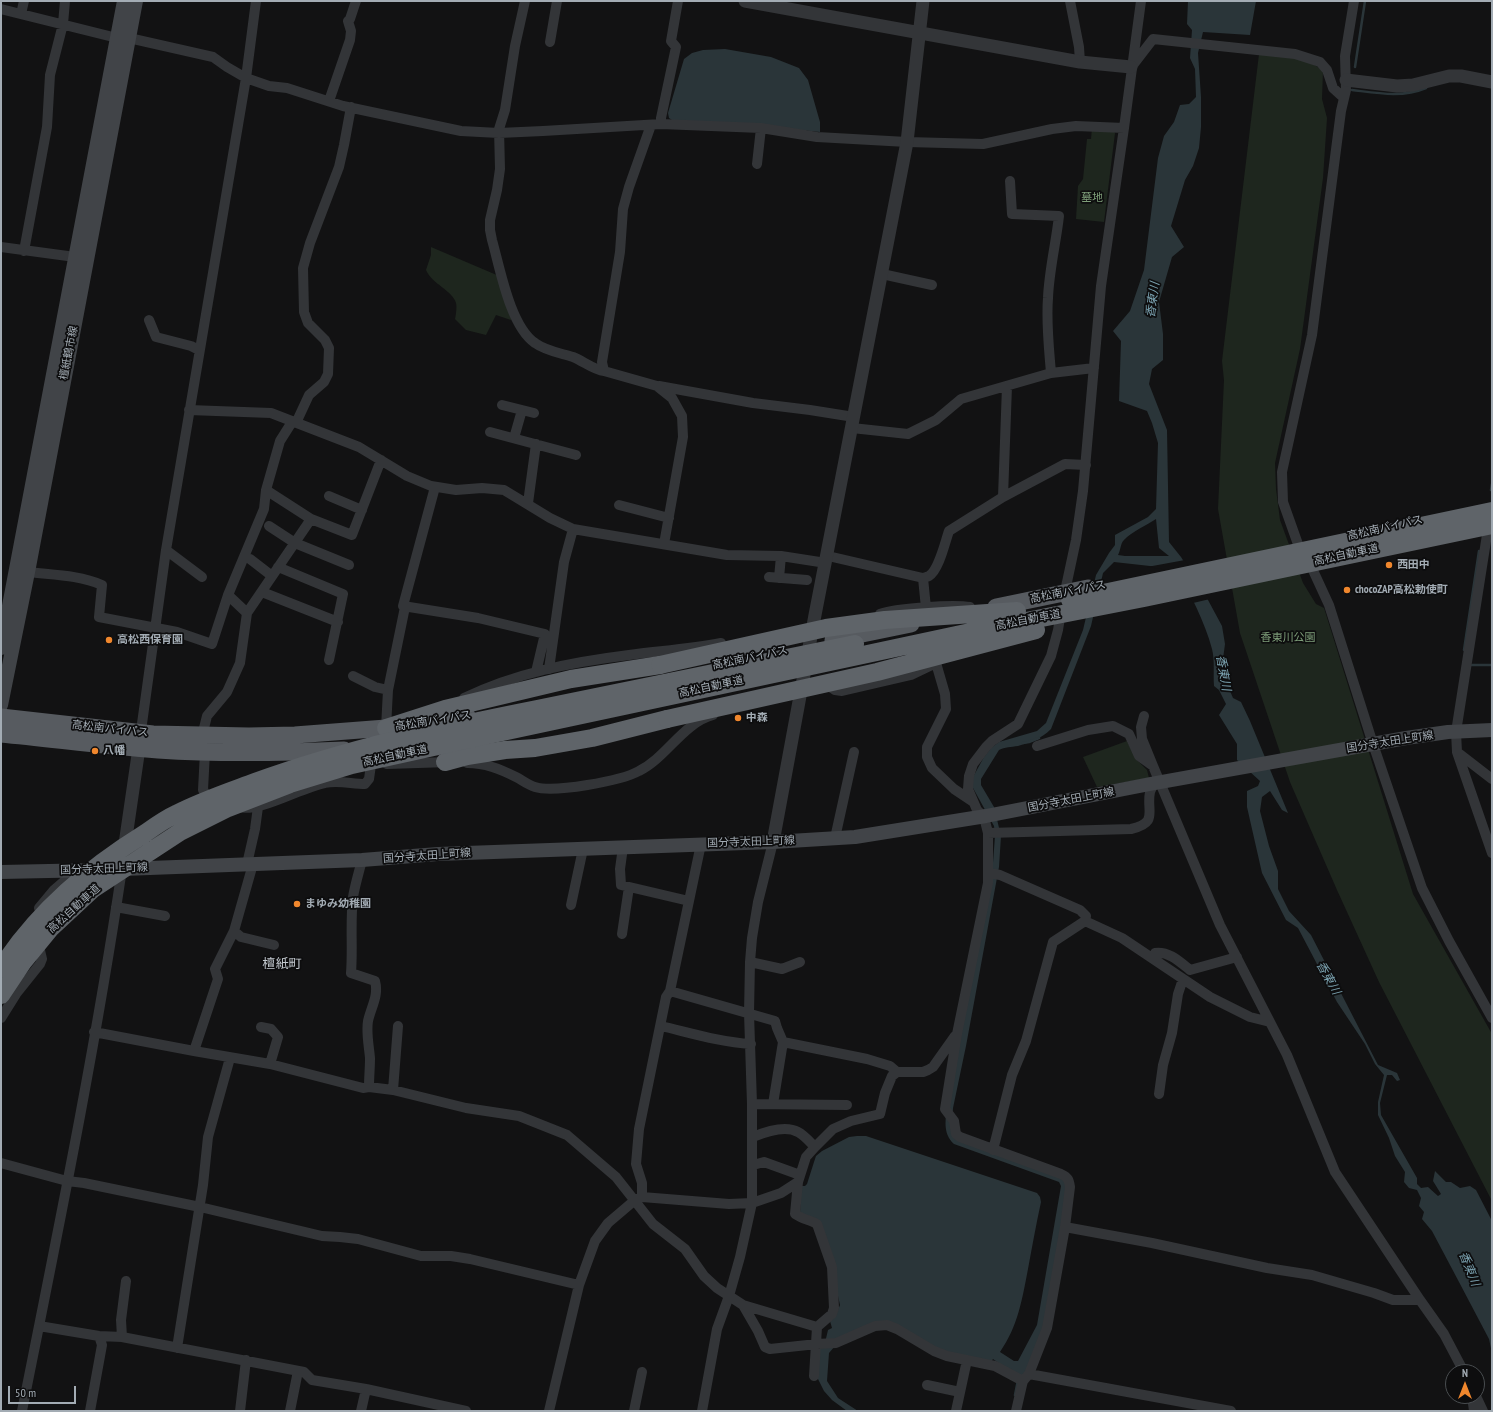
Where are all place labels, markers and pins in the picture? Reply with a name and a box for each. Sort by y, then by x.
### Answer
place label: 西田中 [1397,558,1430,572]
marker: 西田中 [1384,560,1394,570]
place label: chocoZAP高松勅使町 [1355,583,1448,597]
marker: chocoZAP高松勅使町 [1342,585,1352,595]
place label: 高松西保育園 [117,633,183,647]
marker: 高松西保育園 [104,635,114,645]
place label: 中森 [746,711,768,725]
marker: 中森 [733,713,743,723]
place label: 八幡 [103,744,125,758]
marker: 八幡 [90,746,100,756]
place label: まゆみ幼稚園 [305,897,371,911]
marker: まゆみ幼稚園 [292,899,302,909]

